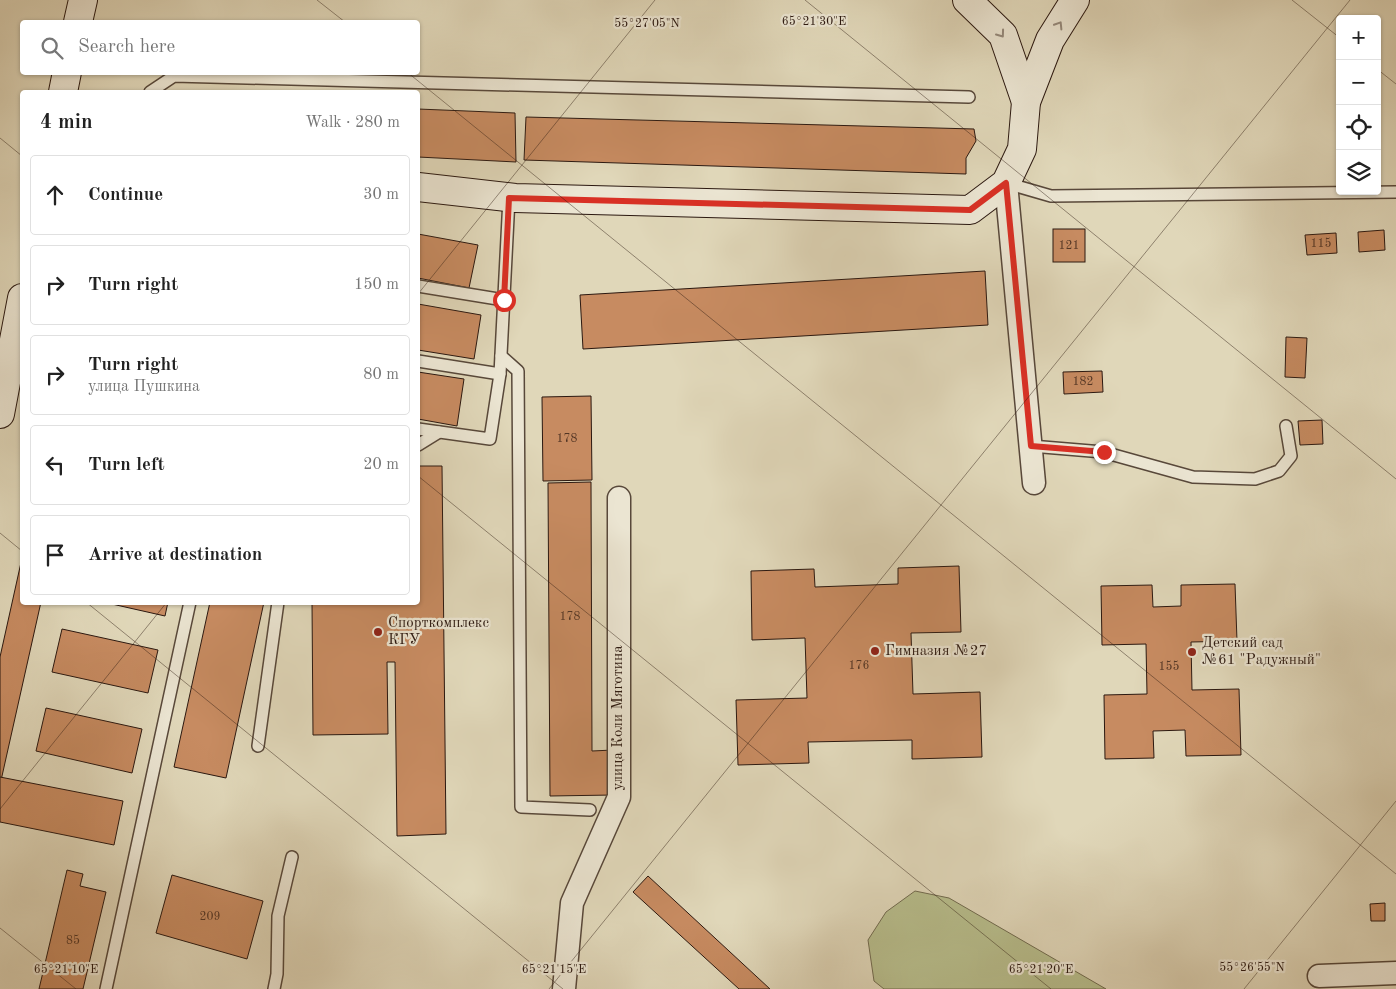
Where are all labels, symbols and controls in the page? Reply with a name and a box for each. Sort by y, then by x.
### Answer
text: 65°21'30"E [782,15,846,28]
map controls [1336,15,1381,195]
button: + [1336,15,1381,60]
text: 55°27'05"N [614,17,680,30]
search box [20,20,420,75]
one-way arrow [1053,21,1063,30]
one-way arrow [995,28,1004,38]
icon: search [38,34,66,62]
text: Search here [78,38,175,57]
button: − [1336,60,1381,105]
button: locate [1336,105,1381,150]
text: 4 min [40,112,93,133]
text: Walk · 280 m [305,115,400,131]
button: layers [1336,150,1381,195]
icon: ahead [41,181,69,209]
text: Continue [88,186,163,205]
text: 30 m [363,187,399,203]
house number: 115 [1311,237,1331,250]
house number: 121 [1059,240,1079,252]
icon: right [41,271,69,299]
text: Turn right [88,276,178,295]
text: 150 m [354,277,399,293]
route start [493,289,516,312]
text: Turn right [88,356,178,375]
icon: right [41,361,69,389]
text: 80 m [363,367,399,383]
house number: 182 [1073,376,1093,388]
text: улица Пушкина [88,379,200,395]
house number: 178 [557,433,577,445]
route end [1093,441,1116,464]
icon: left [41,451,69,479]
text: Turn left [88,456,165,475]
text: 20 m [363,457,399,473]
icon: arrive [41,541,69,569]
text: Arrive at destination [88,546,262,565]
house number: 178 [560,611,580,623]
place label: Спорткомплекс КГУ [388,616,489,648]
marker: Спорткомплекс КГУ [372,626,384,638]
place label: Детский сад №61 "Радужный" [1202,636,1321,668]
place label: Гимназия №27 [885,644,987,659]
street label: улица Коли Мяготина [611,645,626,791]
marker: Гимназия №27 [869,645,881,657]
marker: Детский сад №61 "Радужный" [1186,646,1198,658]
house number: 176 [849,660,869,672]
house number: 155 [1159,660,1179,673]
house number: 209 [200,911,220,923]
house number: 85 [66,934,80,947]
text: 55°26'55"N [1219,961,1285,974]
text: 65°21'10"E [34,963,98,976]
text: 65°21'15"E [522,963,586,976]
text: 65°21'20"E [1009,963,1073,976]

